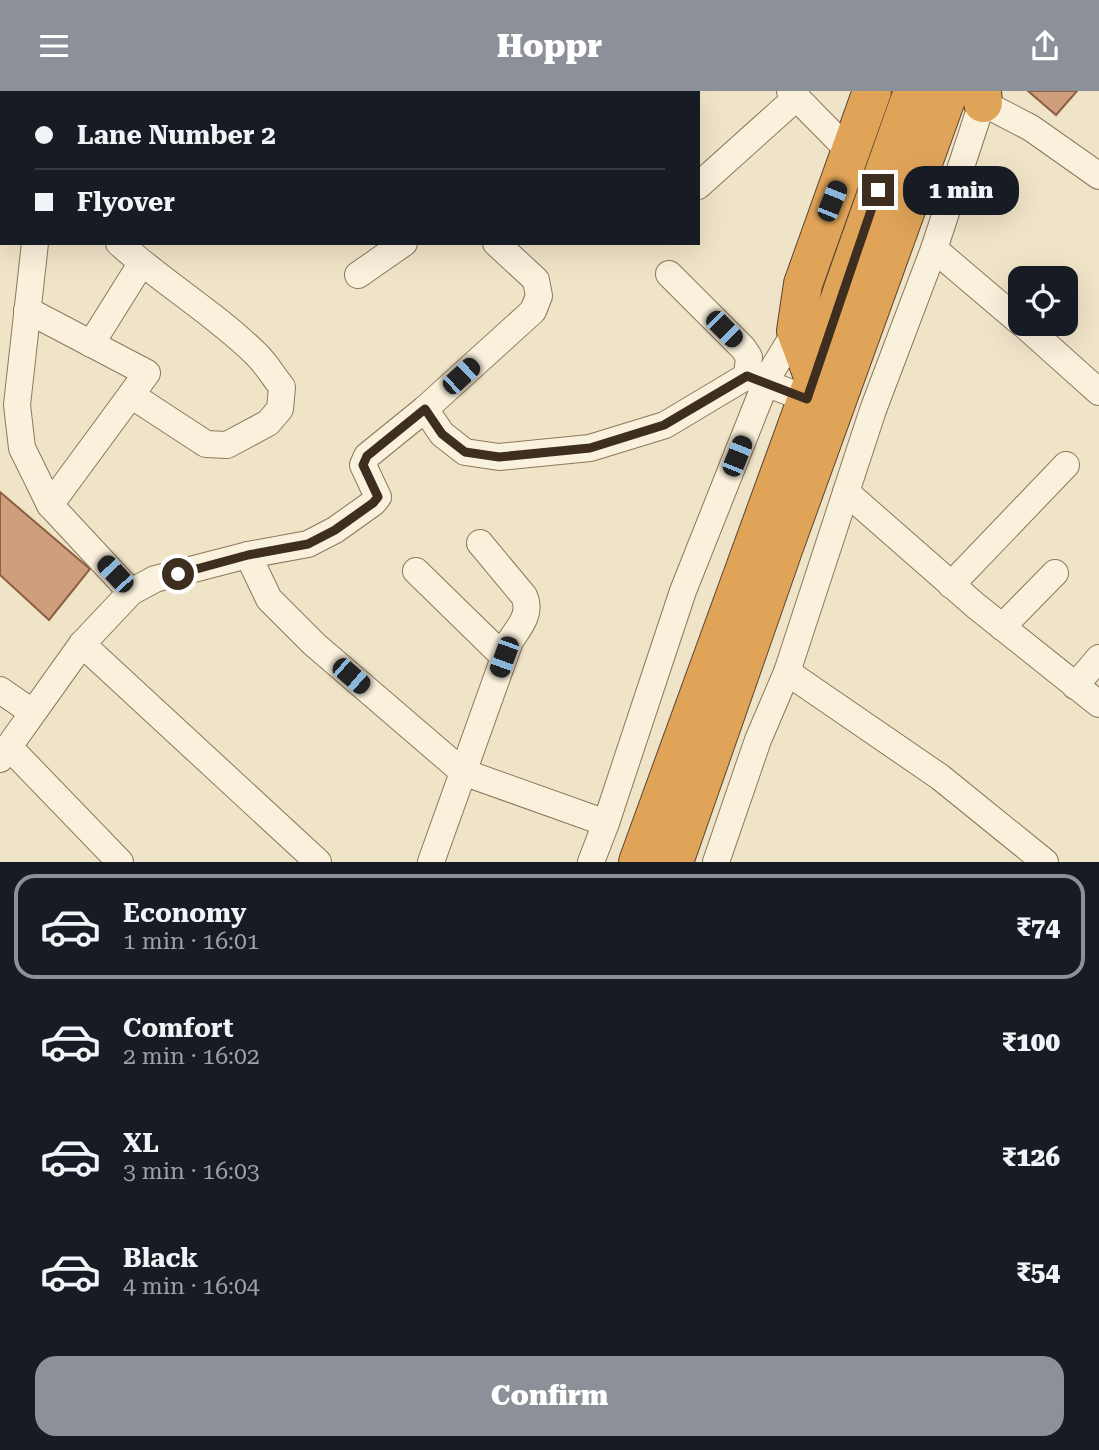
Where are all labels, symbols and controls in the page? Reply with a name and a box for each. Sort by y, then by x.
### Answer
icon: menu [35,27,73,65]
text: Hoppr [497,27,602,65]
icon: share [1026,27,1064,65]
text: Lane Number 2 [77,120,276,150]
callout: 1 min [903,165,1018,215]
route end [862,174,894,206]
text: 1 min [929,177,993,204]
car [815,178,850,224]
text: Flyover [77,187,175,217]
map controls [1008,266,1078,336]
button: locate [1008,266,1078,336]
car [702,307,747,351]
car [439,354,484,398]
car [720,433,755,479]
car [93,551,138,597]
route start [162,558,194,590]
car [487,634,522,680]
car [329,654,374,698]
icon: car [39,895,102,958]
text: Economy [123,898,246,928]
text: ₹74 [1016,912,1060,942]
text: 1 min · 16:01 [123,928,260,955]
icon: car [39,1010,102,1073]
text: Comfort [123,1013,233,1043]
text: ₹100 [1002,1027,1060,1057]
text: 2 min · 16:02 [123,1043,260,1070]
icon: car [39,1125,102,1188]
text: XL [123,1128,159,1158]
text: ₹126 [1002,1142,1060,1172]
text: 3 min · 16:03 [123,1158,260,1185]
icon: car [39,1240,102,1303]
text: Black [123,1243,198,1273]
text: ₹54 [1016,1257,1060,1287]
text: 4 min · 16:04 [123,1273,260,1300]
button: Confirm [35,1356,1064,1436]

